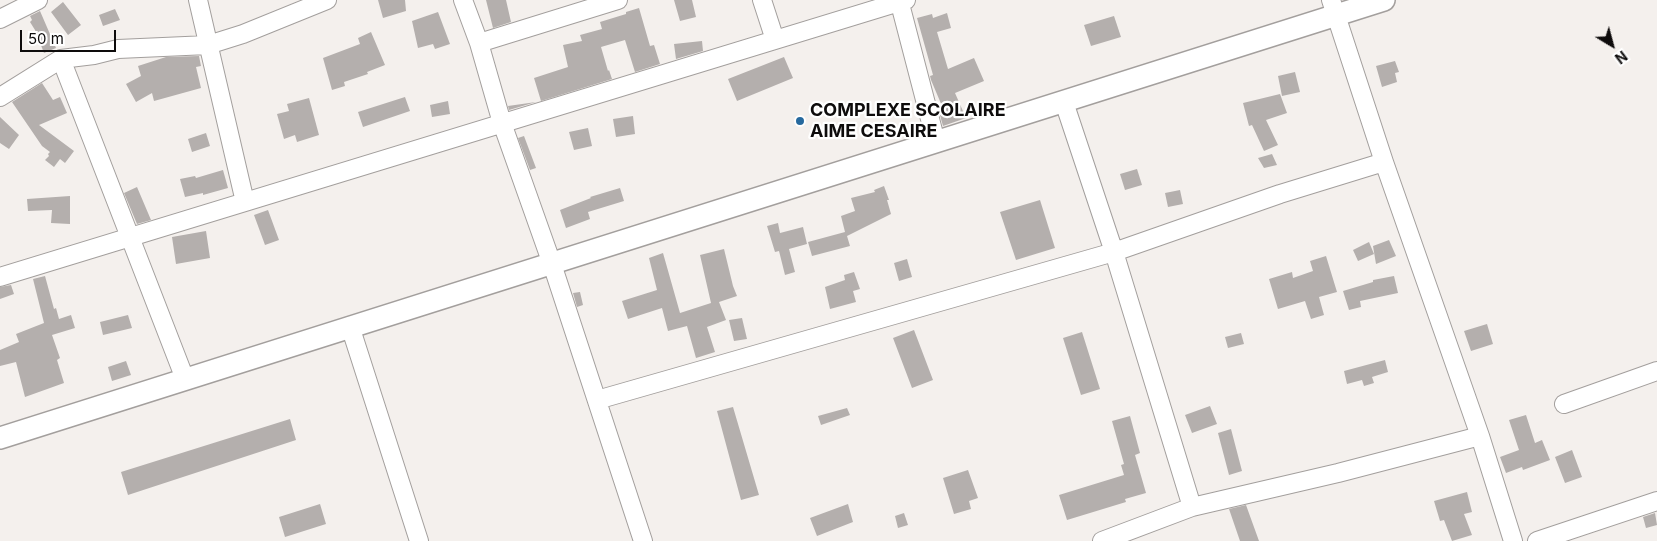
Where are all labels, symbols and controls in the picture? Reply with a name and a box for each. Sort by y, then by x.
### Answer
scale bar [22,20,119,52]
north arrow [1587,20,1637,70]
text: 50 m [28,29,64,48]
text: N [1612,47,1631,67]
place label: COMPLEXE SCOLAIRE AIME CESAIRE [810,100,1006,142]
marker: COMPLEXE SCOLAIRE AIME CESAIRE [794,115,806,127]

